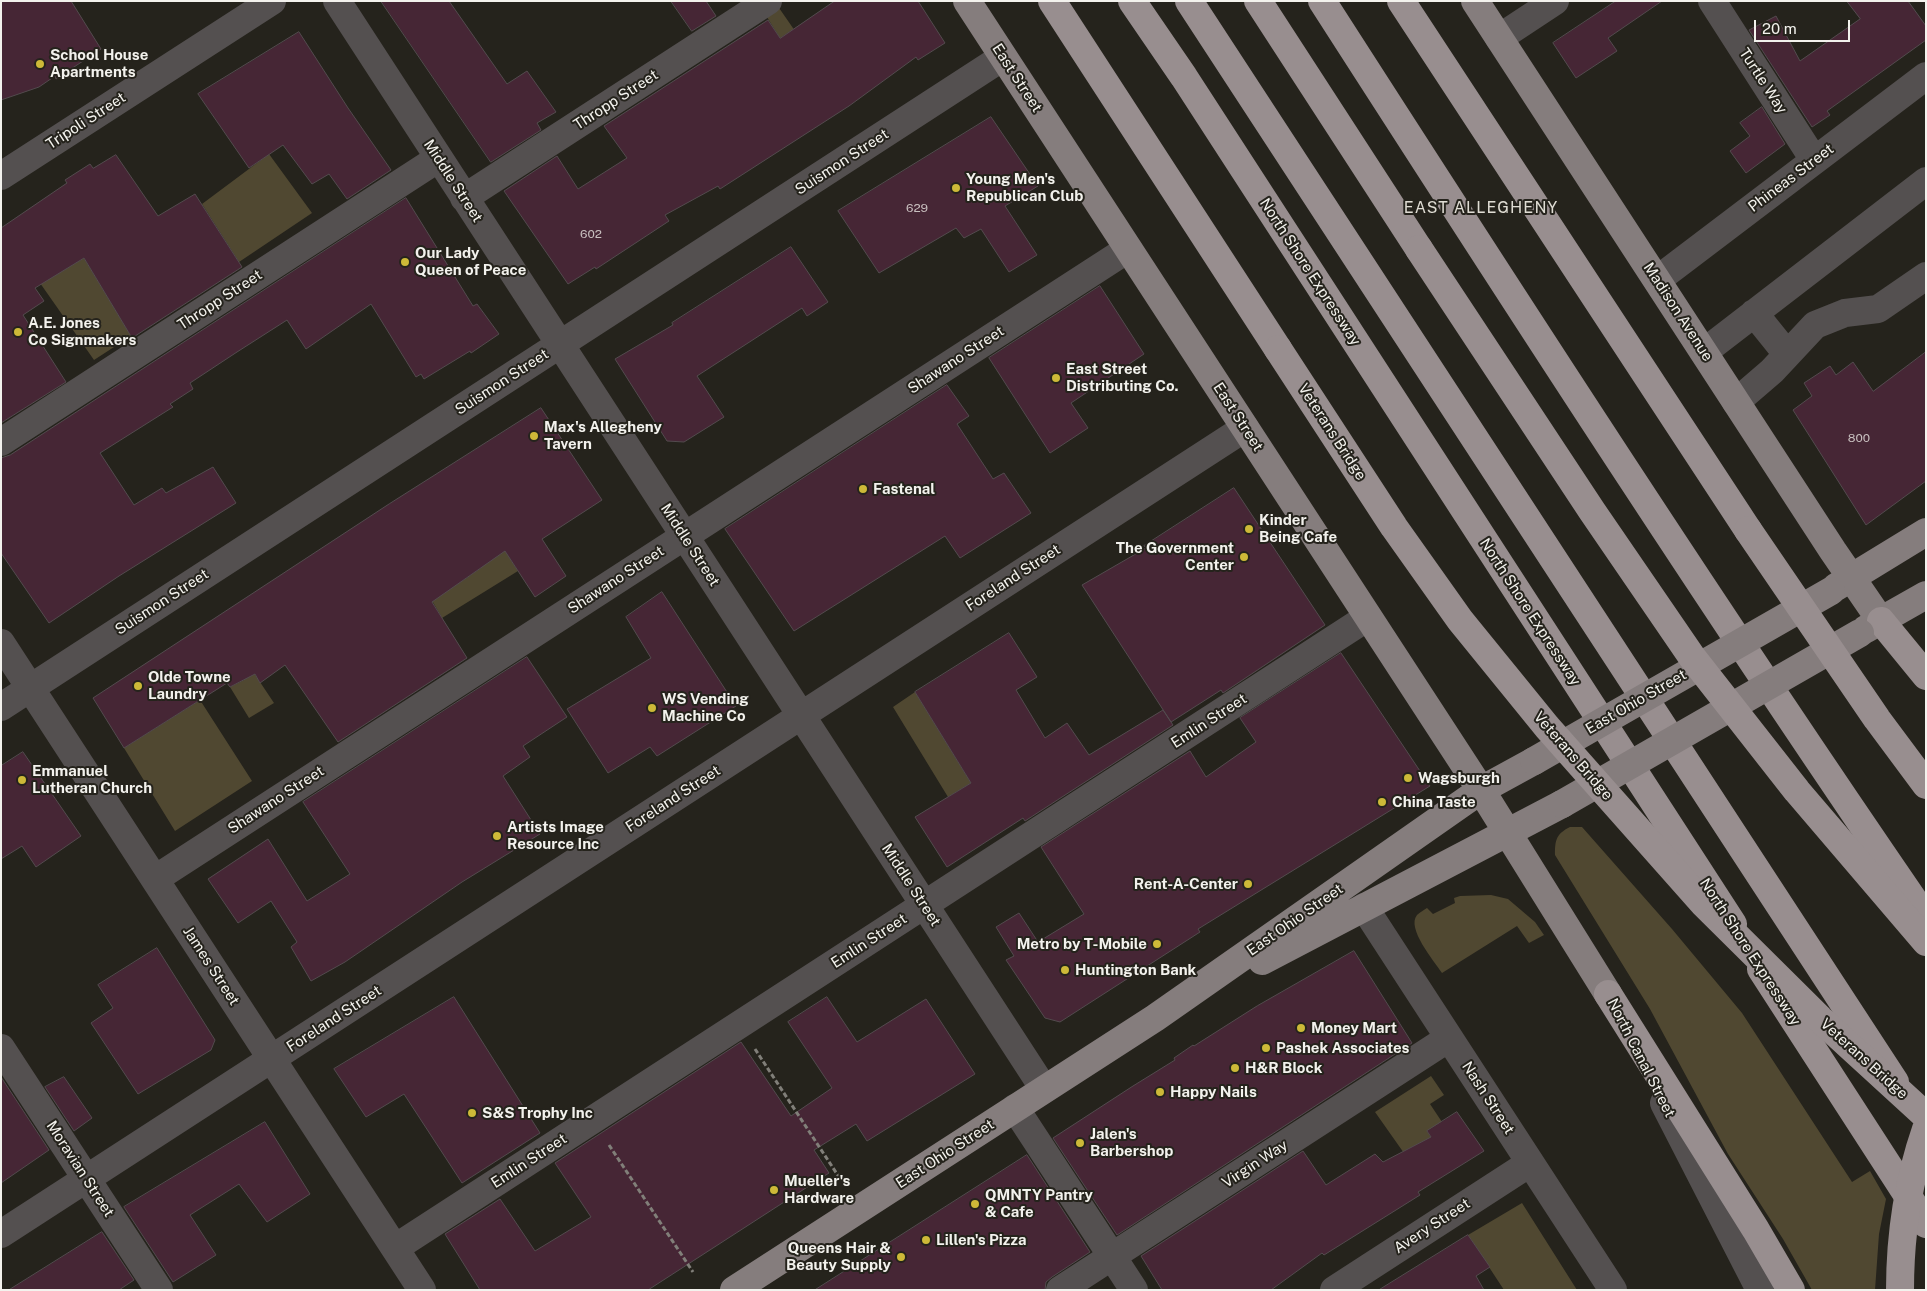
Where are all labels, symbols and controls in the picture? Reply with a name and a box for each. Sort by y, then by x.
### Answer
scale bar [1757,10,1853,42]
text: 20 m [1762,20,1797,37]
street label: East Street [988,40,1046,116]
street label: Turtle Way [1735,45,1791,117]
place label: School House Apartments [50,46,148,81]
marker: School House Apartments [34,58,46,70]
street label: Thropp Street [570,66,662,134]
street label: Tripoli Street [43,89,129,153]
street label: Suismon Street [792,125,892,199]
street label: Middle Street [420,136,486,226]
street label: Phineas Street [1745,140,1837,216]
place label: Young Men's Republican Club [966,170,1083,205]
marker: Young Men's Republican Club [950,182,962,194]
street label: North Shore Expressway [1256,195,1364,349]
district label: EAST ALLEGHENY [1402,198,1560,218]
house number: 629 [906,201,928,215]
house number: 602 [580,227,602,241]
place label: Our Lady Queen of Peace [415,244,526,279]
marker: Our Lady Queen of Peace [399,256,411,268]
street label: Madison Avenue [1639,259,1717,365]
street label: Thropp Street [174,266,266,334]
place label: A.E. Jones Co Signmakers [28,314,136,349]
street label: Shawano Street [904,322,1008,398]
marker: A.E. Jones Co Signmakers [12,326,24,338]
street label: Suismon Street [452,345,552,419]
place label: East Street Distributing Co. [1066,360,1179,395]
marker: East Street Distributing Co. [1050,372,1062,384]
street label: East Street [1209,379,1267,455]
street label: Veterans Bridge [1294,380,1370,484]
place label: Max's Allegheny Tavern [544,418,662,453]
marker: Max's Allegheny Tavern [528,430,540,442]
house number: 800 [1848,431,1870,445]
place label: Fastenal [873,480,935,498]
marker: Fastenal [857,483,869,495]
street label: Middle Street [657,500,723,590]
place label: Kinder Being Cafe [1259,511,1337,546]
marker: Kinder Being Cafe [1243,523,1255,535]
street label: North Shore Expressway [1476,535,1584,689]
place label: The Government Center [1116,539,1234,574]
street label: Foreland Street [962,541,1064,615]
street label: Shawano Street [564,542,668,618]
marker: The Government Center [1238,551,1250,563]
street label: Suismon Street [112,565,212,639]
street label: East Ohio Street [1582,666,1690,738]
place label: Olde Towne Laundry [148,668,231,703]
marker: Olde Towne Laundry [132,680,144,692]
place label: WS Vending Machine Co [662,690,749,725]
street label: Emlin Street [1168,690,1250,752]
marker: WS Vending Machine Co [646,702,658,714]
street label: Veterans Bridge [1530,708,1616,804]
place label: Emmanuel Lutheran Church [32,762,152,797]
street label: Shawano Street [224,762,328,838]
street label: Foreland Street [622,762,724,836]
place label: Wagsburgh [1418,769,1500,787]
marker: Wagsburgh [1402,772,1414,784]
marker: Emmanuel Lutheran Church [16,774,28,786]
place label: China Taste [1392,793,1476,811]
marker: China Taste [1376,796,1388,808]
place label: Artists Image Resource Inc [507,818,604,853]
marker: Artists Image Resource Inc [491,830,503,842]
street label: Middle Street [878,840,944,930]
place label: Rent-A-Center [1134,875,1238,893]
street label: North Shore Expressway [1696,875,1804,1029]
marker: Rent-A-Center [1242,878,1254,890]
street label: East Ohio Street [1243,880,1347,960]
street label: Emlin Street [828,910,910,972]
street label: James Street [179,923,243,1009]
place label: Metro by T-Mobile [1017,935,1147,953]
marker: Metro by T-Mobile [1151,938,1163,950]
place label: Huntington Bank [1075,961,1196,979]
marker: Huntington Bank [1059,964,1071,976]
street label: Foreland Street [283,982,385,1056]
street label: North Canal Street [1603,996,1679,1120]
street label: Veterans Bridge [1817,1015,1911,1103]
place label: Money Mart [1311,1019,1397,1037]
marker: Money Mart [1295,1022,1307,1034]
place label: Pashek Associates [1276,1039,1409,1057]
marker: Pashek Associates [1260,1042,1272,1054]
street label: Nash Street [1458,1058,1518,1138]
place label: H&R Block [1245,1059,1322,1077]
marker: H&R Block [1229,1062,1241,1074]
place label: Happy Nails [1170,1083,1257,1101]
marker: Happy Nails [1154,1086,1166,1098]
place label: S&S Trophy Inc [482,1104,593,1122]
marker: S&S Trophy Inc [466,1107,478,1119]
street label: East Ohio Street [892,1116,998,1192]
street label: Moravian Street [42,1118,118,1220]
place label: Jalen's Barbershop [1090,1125,1173,1160]
street label: Emlin Street [488,1130,570,1192]
street label: Virgin Way [1219,1136,1291,1192]
marker: Jalen's Barbershop [1074,1137,1086,1149]
place label: Mueller's Hardware [784,1172,854,1207]
marker: Mueller's Hardware [768,1184,780,1196]
place label: QMNTY Pantry & Cafe [985,1186,1093,1221]
street label: Avery Street [1391,1195,1473,1257]
marker: QMNTY Pantry & Cafe [969,1198,981,1210]
place label: Lillen's Pizza [936,1231,1027,1249]
marker: Lillen's Pizza [920,1234,932,1246]
place label: Queens Hair & Beauty Supply [786,1239,891,1274]
marker: Queens Hair & Beauty Supply [895,1251,907,1263]

